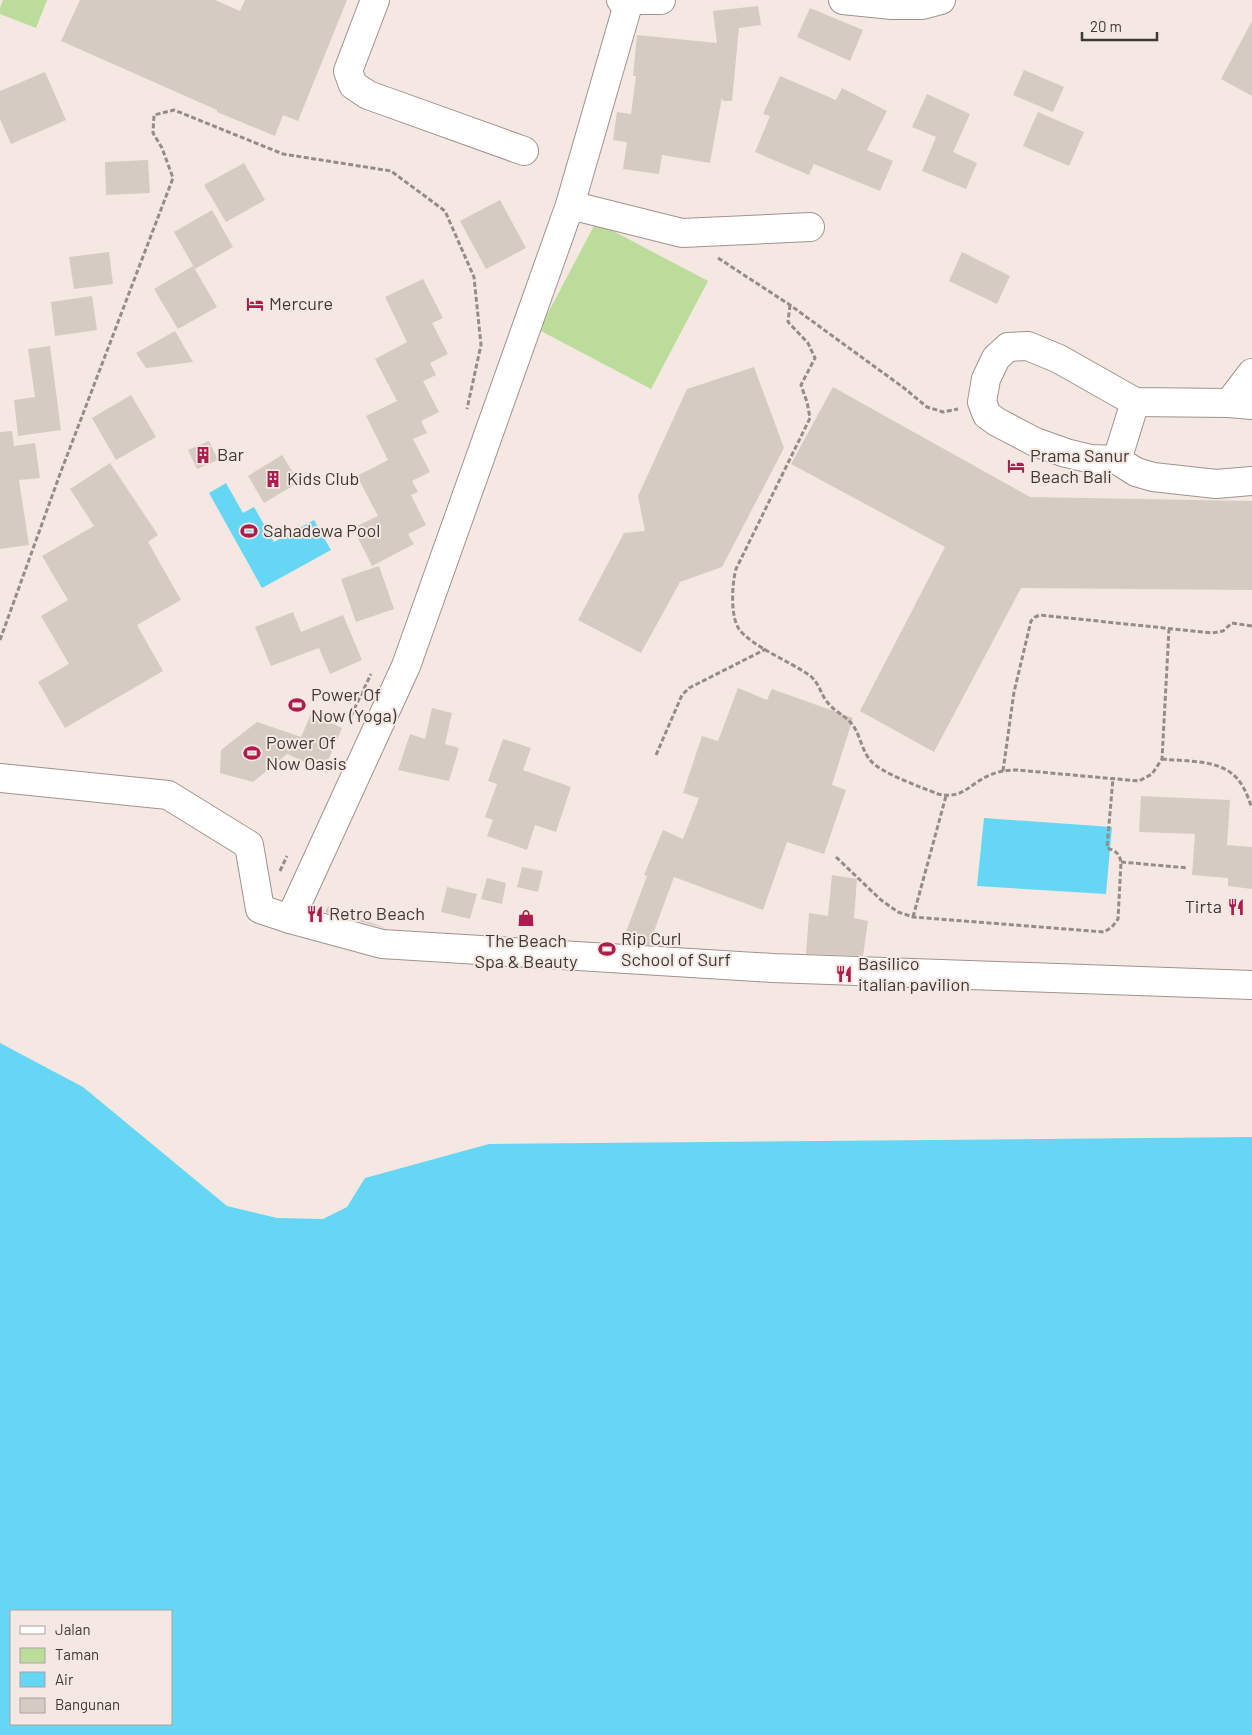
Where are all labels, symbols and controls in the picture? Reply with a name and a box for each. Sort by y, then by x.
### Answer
scale bar [1082,10,1157,42]
text: 20 m [1090,17,1122,35]
place label: Mercure [269,292,333,314]
hotel icon: Mercure [245,294,265,314]
place label: Bar [217,443,244,465]
place label: Prama Sanur Beach Bali [1030,444,1130,487]
building icon: Bar [193,445,213,465]
hotel icon: Prama Sanur Beach Bali [1006,456,1026,476]
place label: Kids Club [287,467,359,489]
building icon: Kids Club [263,469,283,489]
place label: Sahadewa Pool [263,519,380,541]
sports icon: Sahadewa Pool [239,521,259,541]
place label: Power Of Now (Yoga) [311,683,397,726]
sports icon: Power Of Now (Yoga) [287,695,307,715]
place label: Power Of Now Oasis [266,731,346,774]
sports icon: Power Of Now Oasis [242,743,262,763]
place label: Tirta [1185,895,1222,917]
restaurant icon: Tirta [1226,897,1246,917]
place label: Retro Beach [329,902,425,924]
restaurant icon: Retro Beach [305,904,325,924]
shop icon: The Beach Spa & Beauty [516,908,536,928]
place label: Rip Curl School of Surf [621,927,731,970]
place label: The Beach Spa & Beauty [474,929,578,972]
sports icon: Rip Curl School of Surf [597,939,617,959]
place label: Basilico italian pavilion [858,952,970,995]
restaurant icon: Basilico italian pavilion [834,964,854,984]
legend [10,1610,172,1725]
text: Jalan [55,1620,91,1638]
text: Taman [55,1645,99,1663]
text: Air [55,1670,74,1688]
text: Bangunan [55,1695,120,1713]

